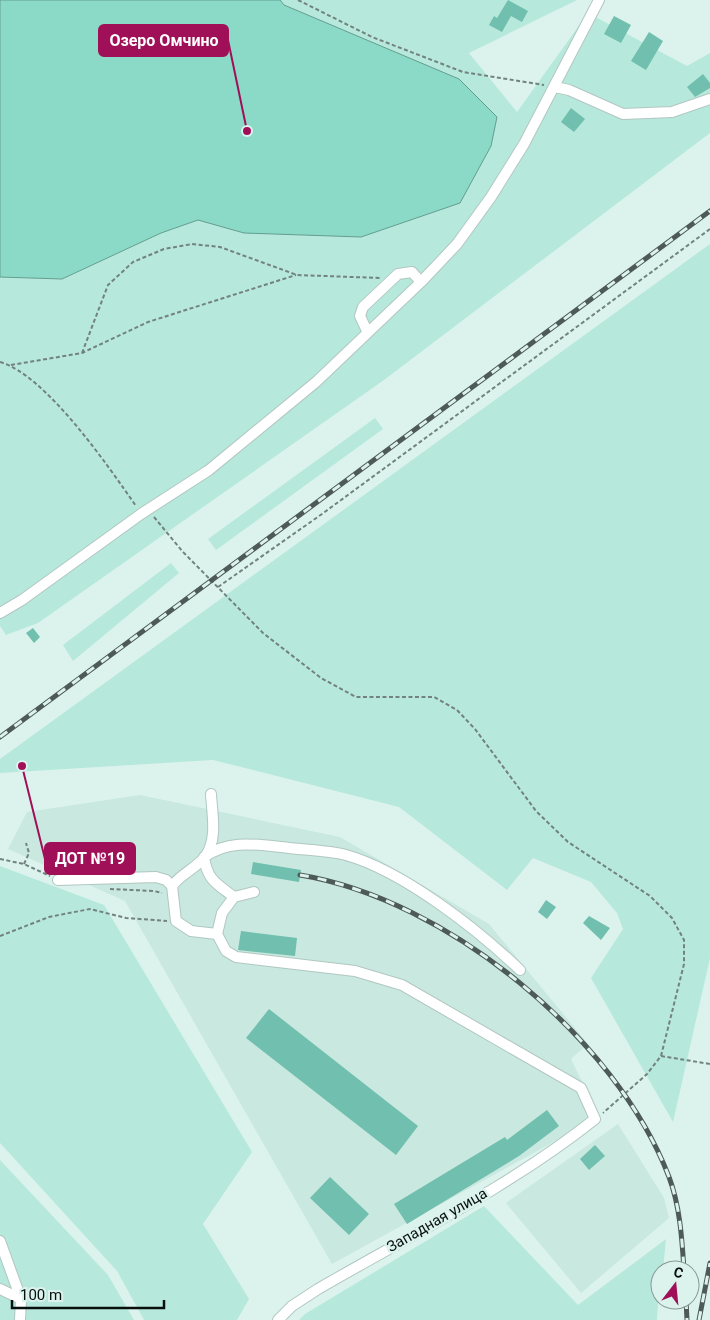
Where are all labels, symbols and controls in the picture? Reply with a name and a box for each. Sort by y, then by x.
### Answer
callout: Озеро Омчино [99,25,228,56]
text: Озеро Омчино [109,31,219,50]
callout: ДОТ №19 [45,843,135,874]
text: ДОТ №19 [55,849,125,868]
street label: Западная улица [384,1184,490,1256]
north arrow [650,1260,700,1310]
text: С [672,1264,685,1281]
scale bar [12,1278,165,1310]
text: 100 m [20,1286,62,1304]

